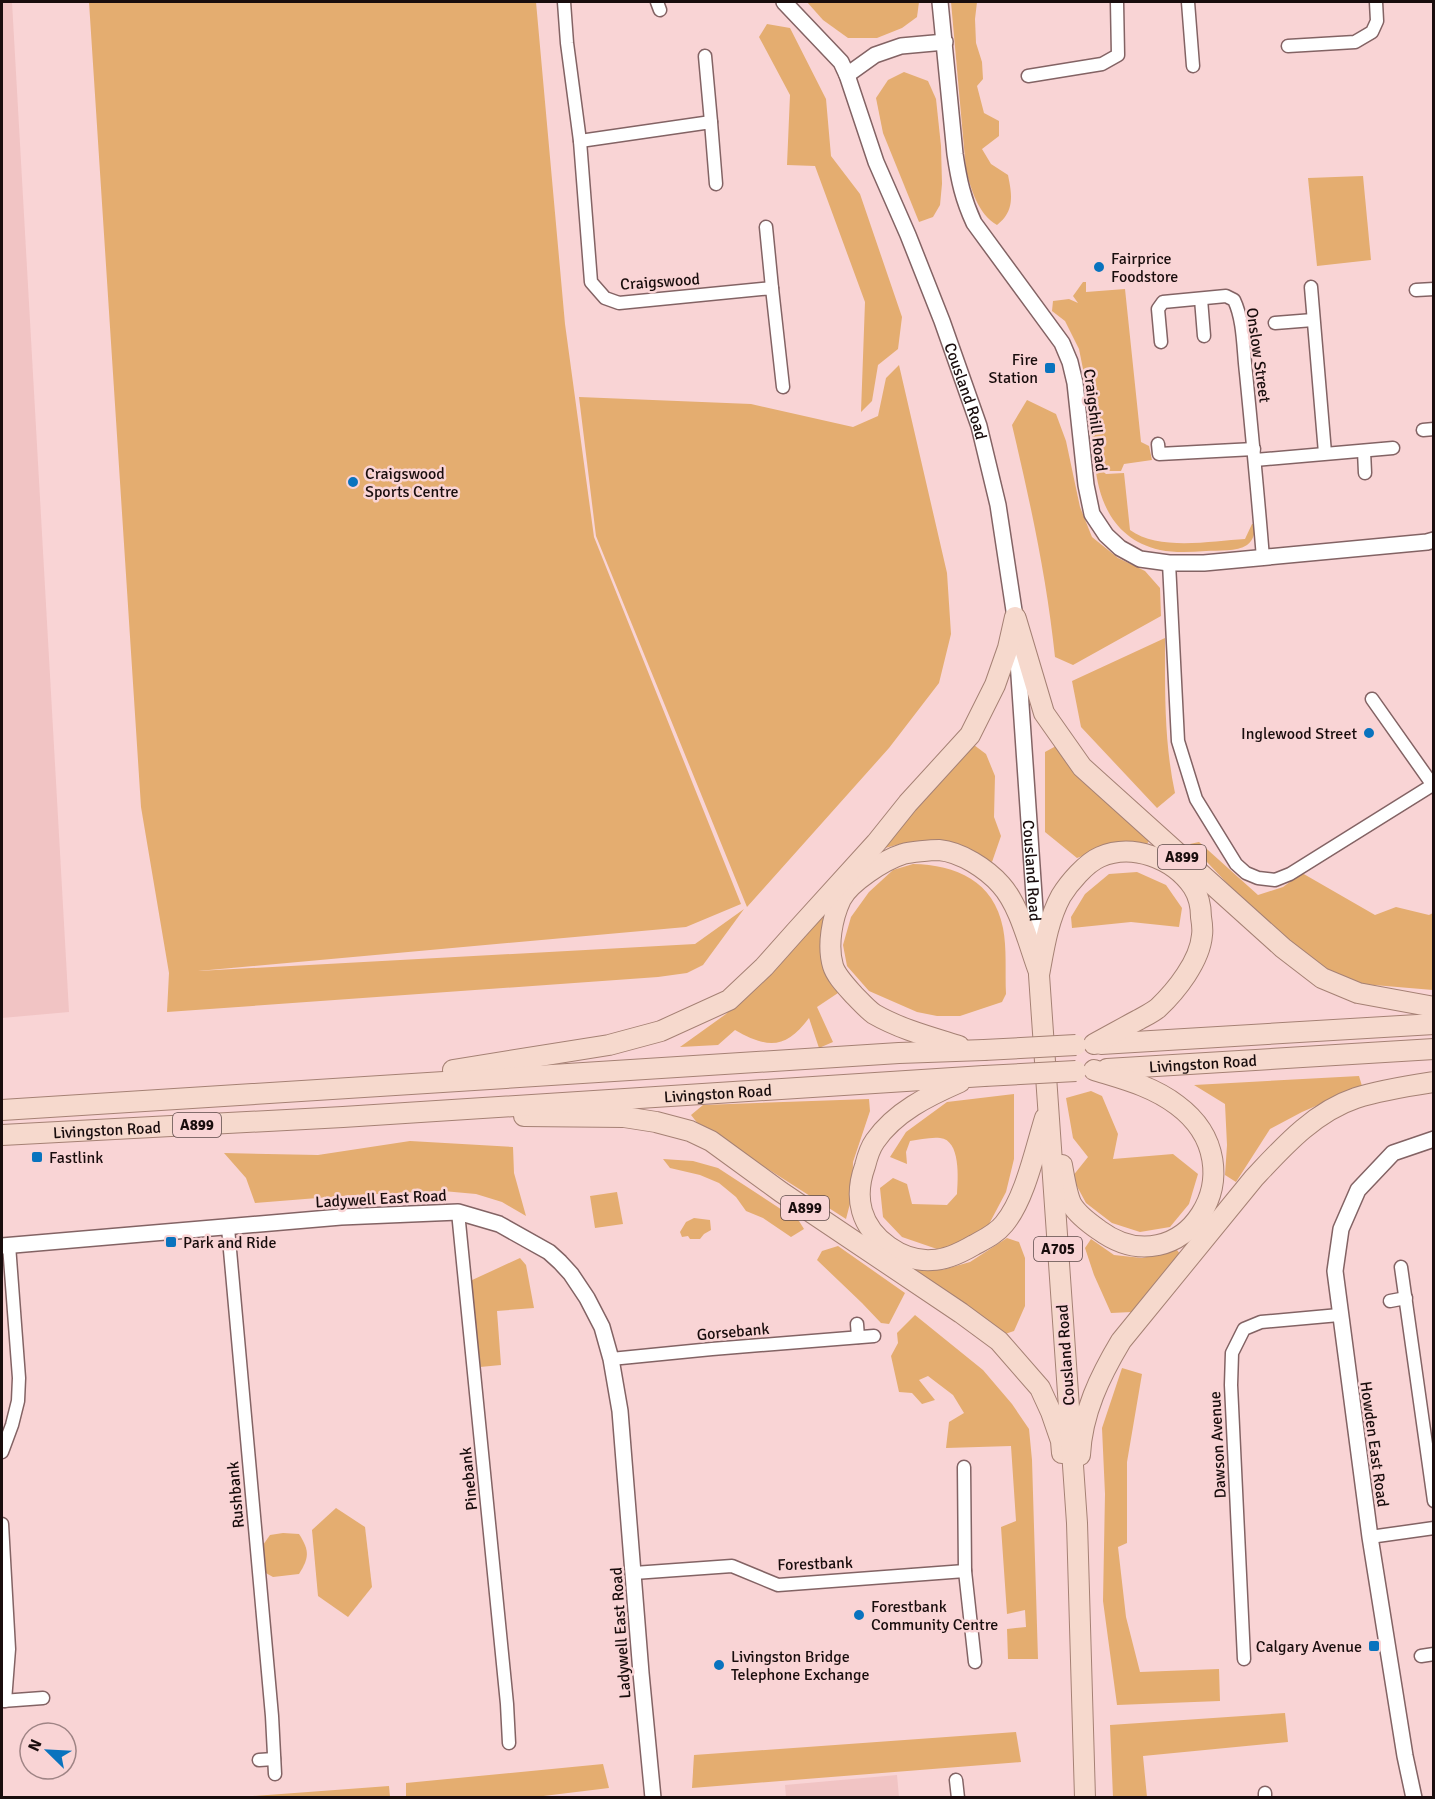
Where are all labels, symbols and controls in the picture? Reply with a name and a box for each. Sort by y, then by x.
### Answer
place label: Fairprice Foodstore [1111,249,1178,287]
marker: Fairprice Foodstore [1092,260,1106,274]
street label: Craigswood [620,269,701,295]
street label: Onslow Street [1241,306,1275,404]
street label: Cousland Road [939,340,991,442]
place label: Fire Station [988,350,1038,388]
marker: Fire Station [1043,361,1057,375]
street label: Craigshill Road [1079,368,1111,473]
place label: Craigswood Sports Centre [365,464,459,502]
marker: Craigswood Sports Centre [346,475,360,489]
place label: Inglewood Street [1241,724,1357,744]
marker: Inglewood Street [1362,726,1376,740]
street label: Cousland Road [1018,819,1045,922]
road number: A899 [1158,845,1206,869]
street label: Livingston Road [1148,1051,1257,1077]
street label: Livingston Road [663,1081,772,1107]
road number: A899 [173,1113,221,1137]
street label: Livingston Road [52,1118,161,1143]
place label: Fastlink [49,1148,103,1168]
marker: Fastlink [30,1150,44,1164]
street label: Ladywell East Road [315,1186,447,1212]
road number: A899 [781,1196,829,1220]
place label: Park and Ride [183,1233,277,1253]
marker: Park and Ride [164,1235,178,1249]
road number: A705 [1034,1237,1082,1261]
street label: Cousland Road [1052,1304,1080,1406]
street label: Gorsebank [696,1319,770,1345]
street label: Howden East Road [1355,1380,1393,1508]
street label: Dawson Avenue [1205,1391,1231,1499]
street label: Pinebank [456,1446,482,1512]
street label: Rushbank [223,1461,249,1529]
street label: Forestbank [777,1553,853,1575]
street label: Ladywell East Road [606,1567,636,1699]
place label: Forestbank Community Centre [871,1597,998,1635]
marker: Forestbank Community Centre [852,1608,866,1622]
place label: Calgary Avenue [1256,1637,1362,1657]
marker: Calgary Avenue [1367,1639,1381,1653]
place label: Livingston Bridge Telephone Exchange [731,1647,870,1685]
marker: Livingston Bridge Telephone Exchange [712,1658,726,1672]
north arrow [18,1721,78,1781]
text: N [24,1736,47,1754]

